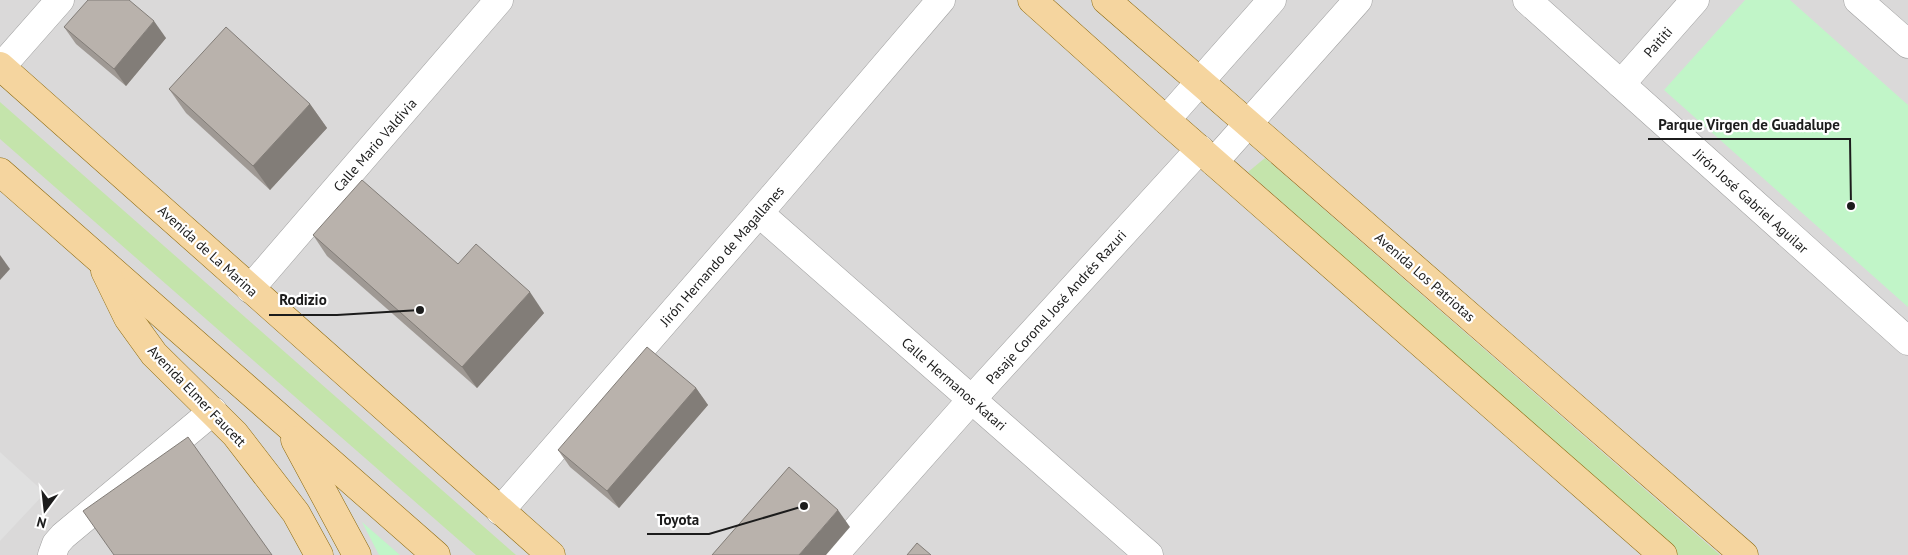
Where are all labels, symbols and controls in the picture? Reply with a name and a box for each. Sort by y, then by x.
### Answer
street label: Paititi [1640,23,1676,61]
street label: Calle Mario Valdivia [329,94,421,195]
callout: Parque Virgen de Guadalupe [1648,109,1850,139]
text: Parque Virgen de Guadalupe [1658,115,1840,134]
street label: Jirón José Gabriel Aguilar [1689,144,1812,258]
street label: Jirón Hernando de Magallanes [655,182,788,331]
street label: Avenida de La Marina [154,201,262,301]
street label: Pasaje Coronel José Andrés Razuri [982,226,1130,388]
street label: Avenida Los Patriotas [1371,228,1479,326]
callout: Rodizio [269,285,337,315]
text: Rodizio [279,290,327,309]
street label: Calle Hermanos Katari [898,333,1010,435]
street label: Avenida Elmer Faucett [144,342,250,451]
north arrow [20,485,70,535]
callout: Toyota [647,504,709,534]
text: Toyota [657,510,699,529]
text: N [35,513,48,532]

